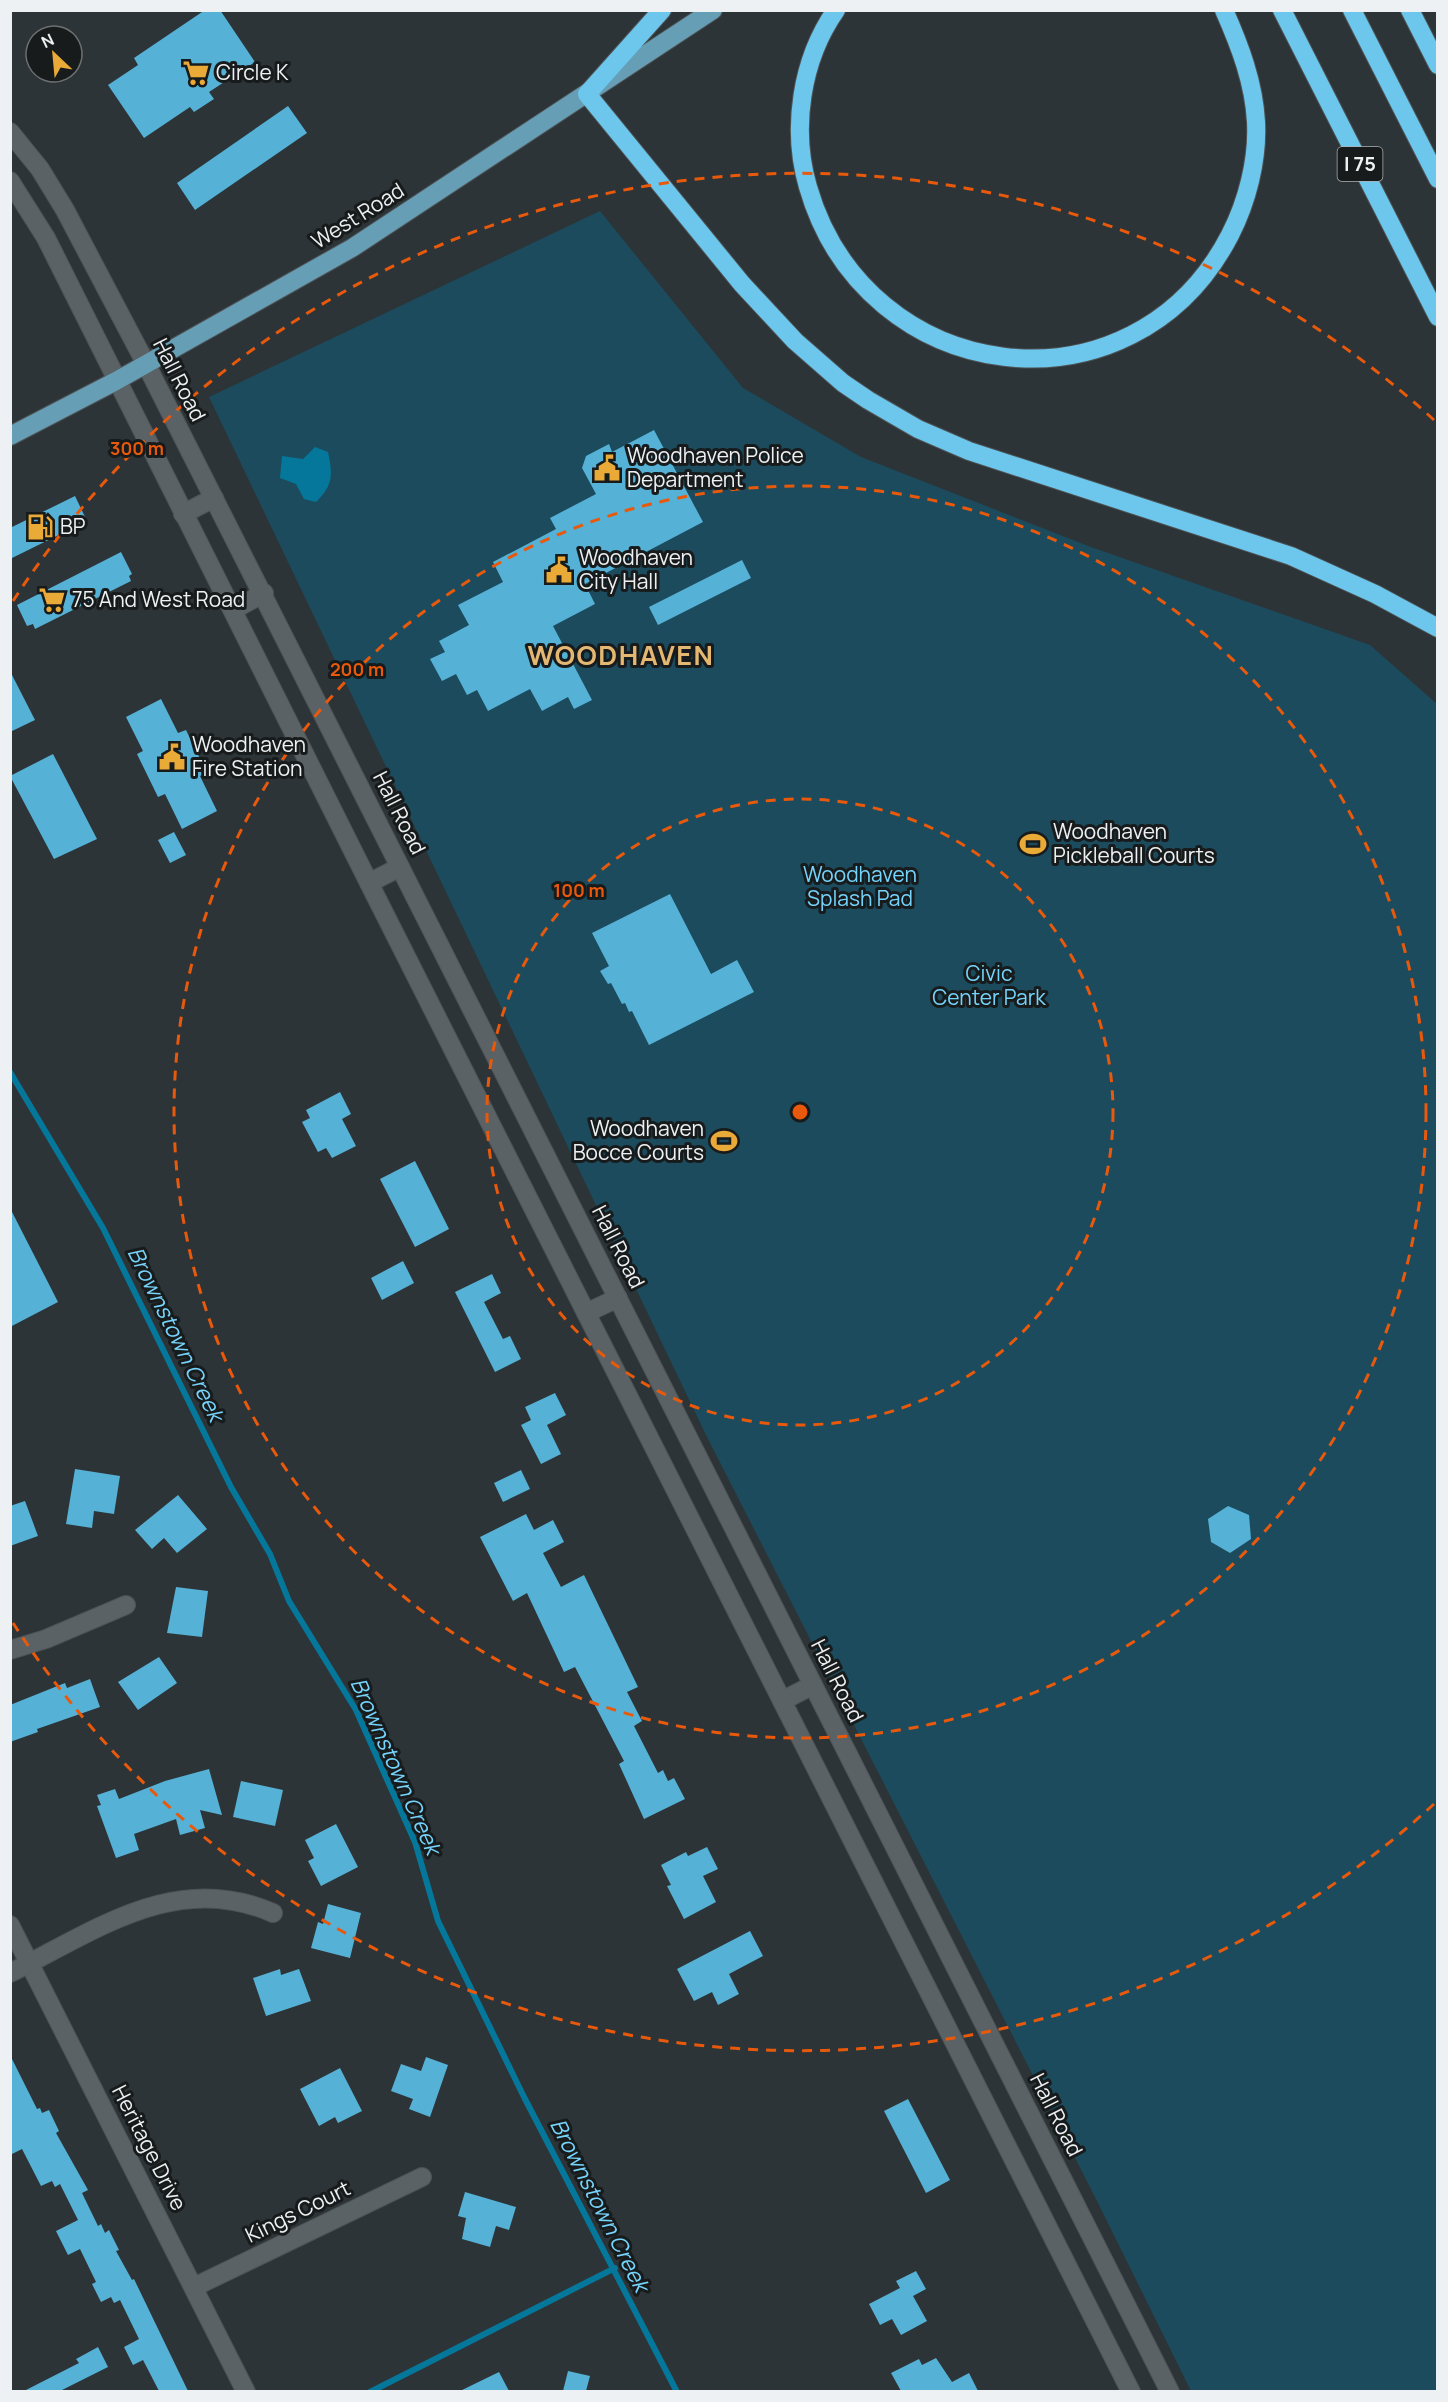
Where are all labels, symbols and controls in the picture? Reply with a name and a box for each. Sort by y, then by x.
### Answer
north arrow [24,24,84,84]
text: N [37,28,57,53]
supermarket icon: Circle K [181,58,211,88]
place label: Circle K [216,58,289,86]
road number: I 75 [1338,147,1382,181]
street label: West Road [306,176,409,255]
street label: Hall Road [147,333,213,426]
text: 300 m [110,436,164,460]
place label: Woodhaven Police Department [627,441,804,493]
public building icon: Woodhaven Police Department [592,453,622,483]
fuel station icon: BP [25,512,55,542]
place label: BP [60,512,86,540]
place label: Woodhaven City Hall [579,543,693,595]
public building icon: Woodhaven City Hall [544,555,574,585]
supermarket icon: 75 And West Road [37,585,67,615]
place label: 75 And West Road [72,585,245,613]
district label: WOODHAVEN [528,636,714,673]
text: 200 m [330,657,384,681]
place label: Woodhaven Fire Station [192,730,306,782]
public building icon: Woodhaven Fire Station [157,742,187,772]
street label: Hall Road [367,766,433,859]
place label: Woodhaven Pickleball Courts [1053,817,1215,869]
sports icon: Woodhaven Pickleball Courts [1018,829,1048,859]
park label: Woodhaven Splash Pad [803,860,917,912]
text: 100 m [553,878,605,902]
park label: Civic Center Park [932,959,1046,1011]
centre of rings [790,1102,810,1122]
place label: Woodhaven Bocce Courts [573,1114,704,1166]
sports icon: Woodhaven Bocce Courts [709,1126,739,1156]
street label: Hall Road [586,1200,652,1293]
water label: Brownstown Creek [121,1242,233,1429]
street label: Hall Road [805,1634,871,1727]
water label: Brownstown Creek [344,1673,450,1862]
street label: Hall Road [1024,2068,1090,2161]
street label: Heritage Drive [106,2080,194,2215]
water label: Brownstown Creek [543,2113,658,2299]
street label: Kings Court [240,2174,355,2249]

